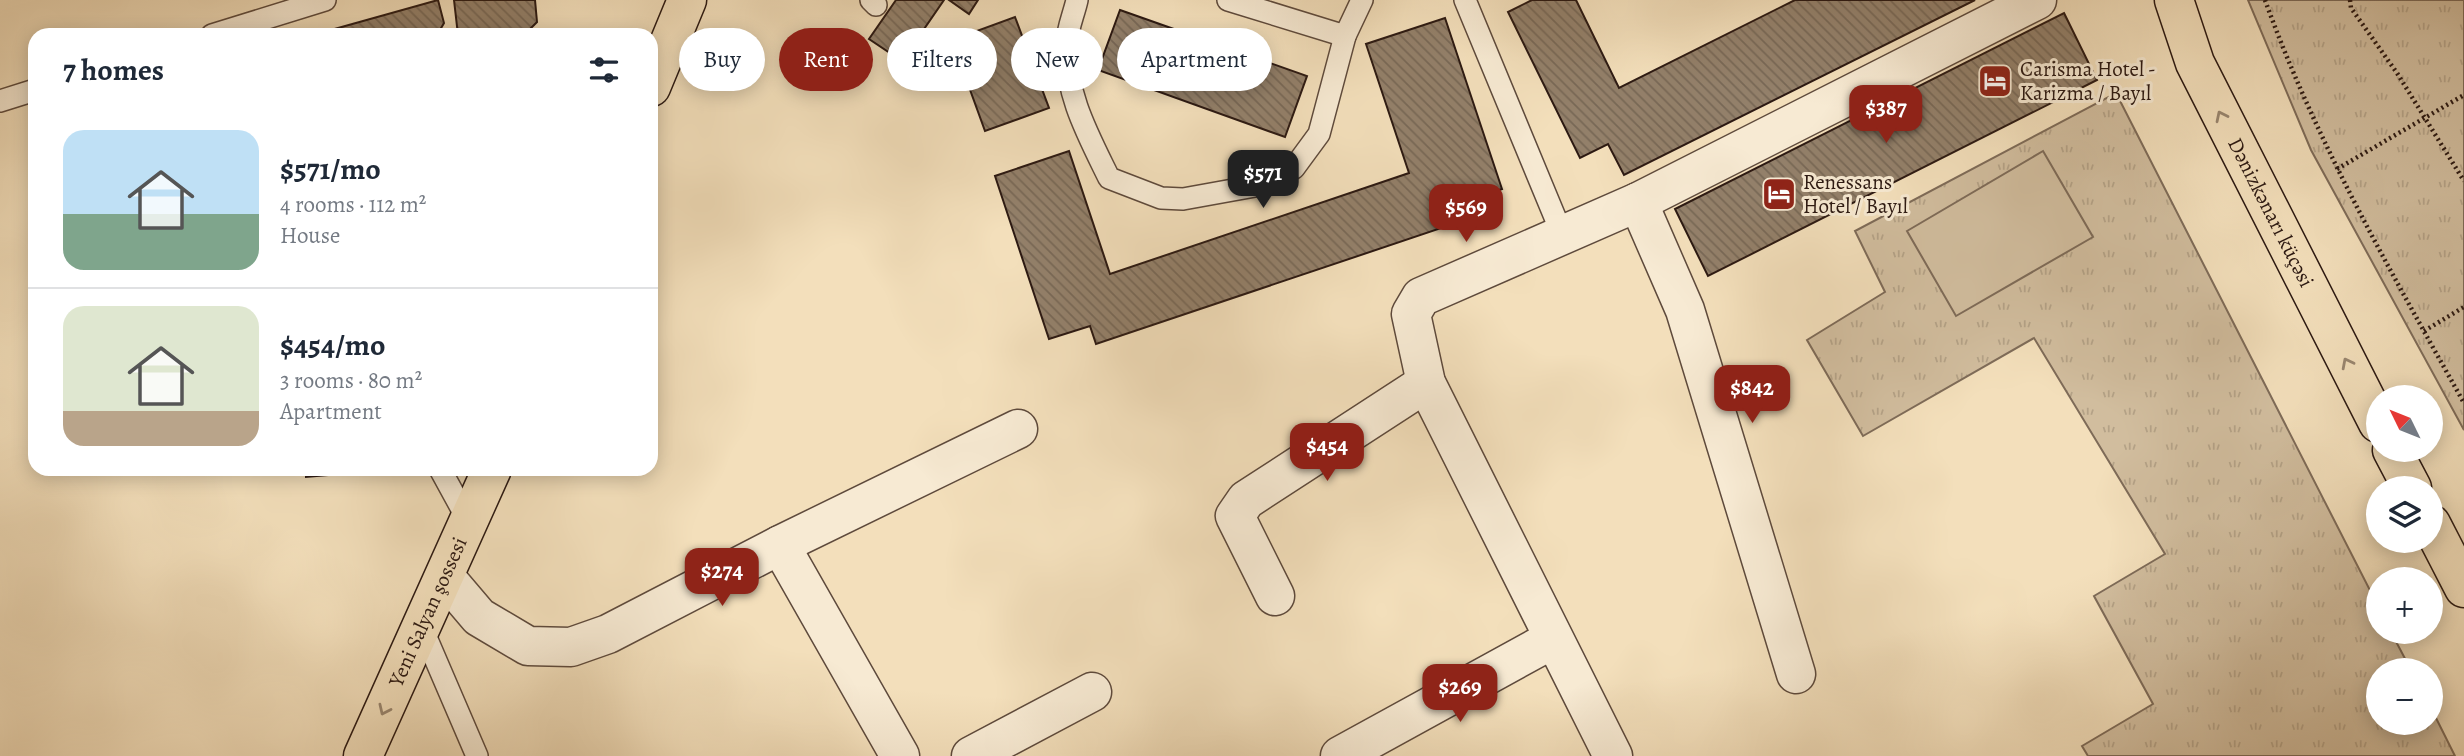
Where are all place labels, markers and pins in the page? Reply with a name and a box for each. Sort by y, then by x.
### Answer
place label: Carisma Hotel - Karizma / Bayıl [2020,55,2156,107]
hotel icon: Carisma Hotel - Karizma / Bayıl [1976,62,2014,100]
pin: $387 [1845,86,1927,145]
pin: $571 [1222,150,1304,210]
place label: Renessans Hotel / Bayıl [1803,168,1908,220]
hotel icon: Renessans Hotel / Bayıl [1760,175,1798,213]
pin: $569 [1425,184,1507,244]
pin: $842 [1711,366,1793,425]
pin: $454 [1286,424,1368,483]
pin: $274 [681,548,763,608]
pin: $269 [1419,664,1501,724]

